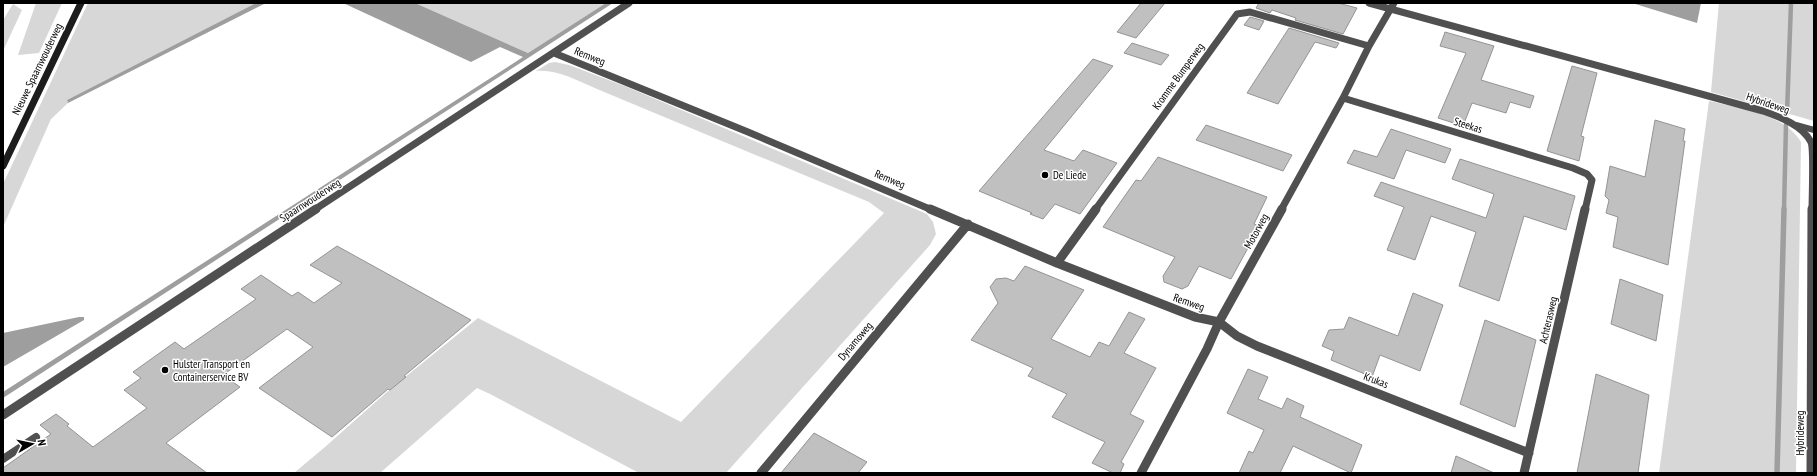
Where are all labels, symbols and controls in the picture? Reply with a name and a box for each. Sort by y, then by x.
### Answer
street label: Nieuwe Spaarnwouderweg [9,20,66,117]
street label: Kromme Bumperweg [1149,40,1207,112]
street label: Remweg [572,43,608,69]
street label: Hybrideweg [1744,89,1792,117]
street label: Steekas [1452,114,1484,136]
street label: Remweg [872,166,908,192]
place label: De Liede [1053,168,1087,182]
marker: De Liede [1040,170,1050,180]
street label: Spaarnwouderweg [277,175,343,225]
street label: Motorweg [1241,211,1271,251]
street label: Remweg [1172,290,1207,314]
street label: Achterasweg [1536,295,1560,345]
street label: Dynamoweg [835,319,875,363]
place label: Hulster Transport en Containerservice BV [173,357,250,384]
marker: Hulster Transport en Containerservice BV [160,365,170,375]
street label: Krukas [1362,369,1391,391]
street label: Hybrideweg [1793,410,1807,456]
north arrow [12,424,52,464]
text: N [34,438,49,447]

